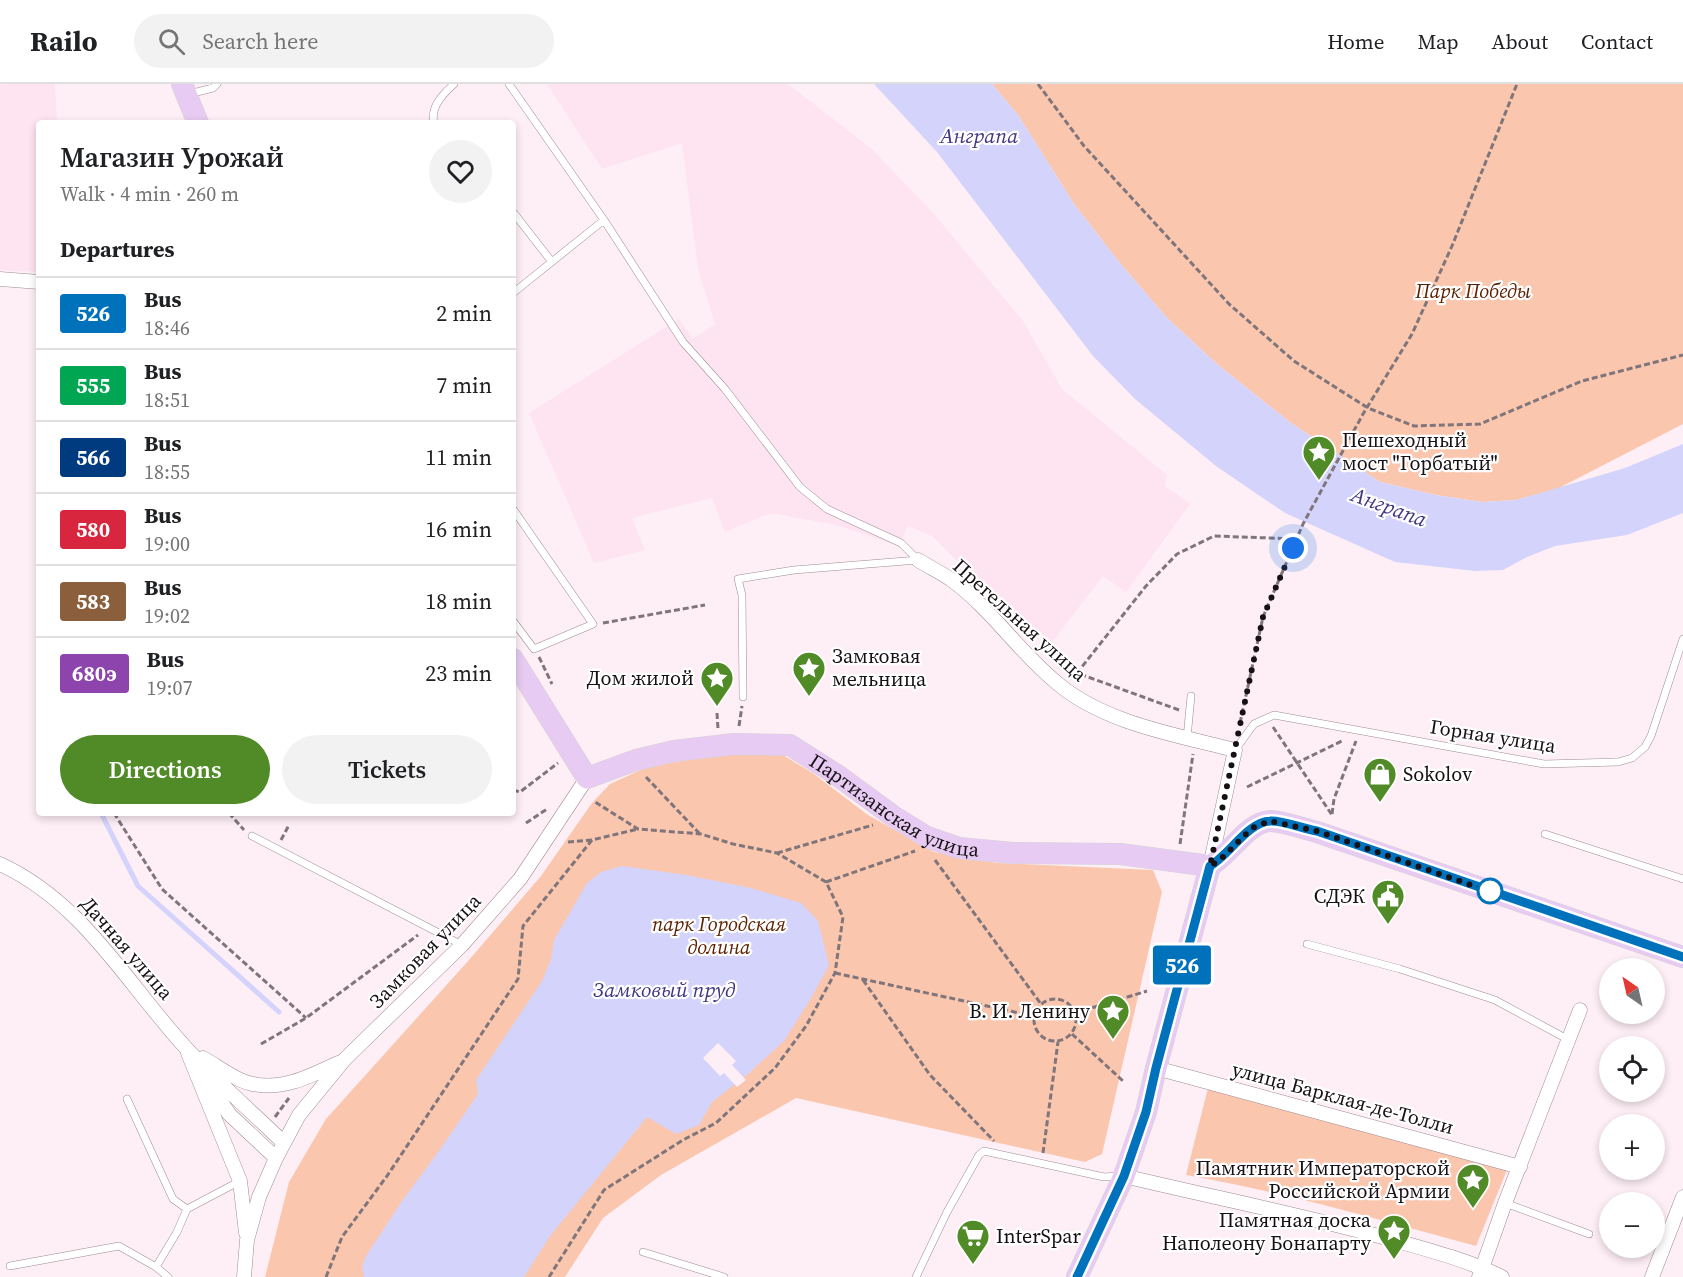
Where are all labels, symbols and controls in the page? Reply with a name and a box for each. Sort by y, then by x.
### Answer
search box [134,14,554,68]
text: Railo [30,22,98,60]
icon: search [155,25,188,58]
text: Search here [203,26,319,56]
text: Home [1327,27,1385,56]
text: Map [1418,27,1459,56]
text: About [1492,27,1548,56]
text: Contact [1581,27,1653,56]
water label: Анграпа [939,121,1018,150]
text: Магазин Урожай [60,138,284,176]
button: heart [429,140,492,203]
text: Walk · 4 min · 260 m [60,180,239,208]
text: Departures [60,234,174,264]
park label: Парк Победы [1414,277,1531,305]
text: Bus [144,284,181,314]
text: 2 min [436,298,492,328]
text: 526 [76,299,110,328]
text: 18:46 [144,314,190,342]
text: Bus [144,356,181,386]
text: 7 min [436,370,492,400]
text: 555 [76,371,110,400]
text: 18:51 [144,386,190,414]
place label: Пешеходный мост "Горбатый" [1342,426,1498,477]
text: Bus [144,428,181,458]
place icon: Пешеходный мост "Горбатый" [1301,434,1337,481]
text: 11 min [425,442,492,472]
text: 566 [76,443,110,472]
text: 18:55 [144,458,190,486]
water label: Анграпа [1347,479,1431,534]
text: Bus [144,500,181,530]
text: 16 min [425,514,492,544]
text: 580 [76,515,110,544]
text: 19:00 [144,530,190,558]
your location [1278,533,1308,563]
street label: Прегельная улица [947,552,1094,688]
text: Bus [144,572,181,602]
text: 18 min [425,586,492,616]
text: 583 [76,587,110,616]
text: 19:02 [144,602,190,630]
place label: Замковая мельница [832,642,927,693]
text: Bus [147,644,184,674]
place icon: Замковая мельница [791,650,827,697]
text: 23 min [425,658,492,688]
text: 680э [72,659,117,688]
place icon: Дом жилой [699,660,735,707]
place label: Дом жилой [587,664,694,692]
text: 19:07 [147,674,193,702]
street label: Горная улица [1428,712,1559,760]
button: Directions [60,735,270,804]
button: Tickets [282,735,492,804]
street label: Партизанская улица [804,747,981,864]
shop icon: Sokolov [1362,756,1398,803]
place label: Sokolov [1403,760,1472,788]
public building icon: СДЭК [1370,878,1406,925]
unlabelled marker [1477,878,1503,904]
place label: СДЭК [1314,882,1366,910]
street label: Замковая улица [363,887,488,1015]
street label: Дачная улица [74,890,180,1006]
park label: парк Городская долина [652,910,786,961]
line badge: 526 [1148,946,1216,984]
text: 526 [1165,951,1199,980]
north arrow [1599,958,1665,1024]
map controls [1599,958,1665,1258]
water label: Замковый пруд [593,975,736,1004]
place icon: В. И. Ленину [1095,993,1131,1040]
place label: В. И. Ленину [969,997,1091,1025]
button: locate [1599,1036,1665,1102]
street label: улица Барклая-де-Толли [1229,1055,1457,1141]
button: + [1599,1114,1665,1180]
place label: Памятник Императорской Российской Армии [1196,1154,1450,1205]
place icon: Памятник Императорской Российской Армии [1455,1162,1491,1209]
button: − [1599,1192,1665,1258]
place label: Памятная доска Наполеону Бонапарту [1162,1206,1372,1257]
place icon: Памятная доска Наполеону Бонапарту [1376,1213,1412,1260]
supermarket icon: InterSpar [955,1218,991,1265]
place label: InterSpar [996,1222,1081,1250]

